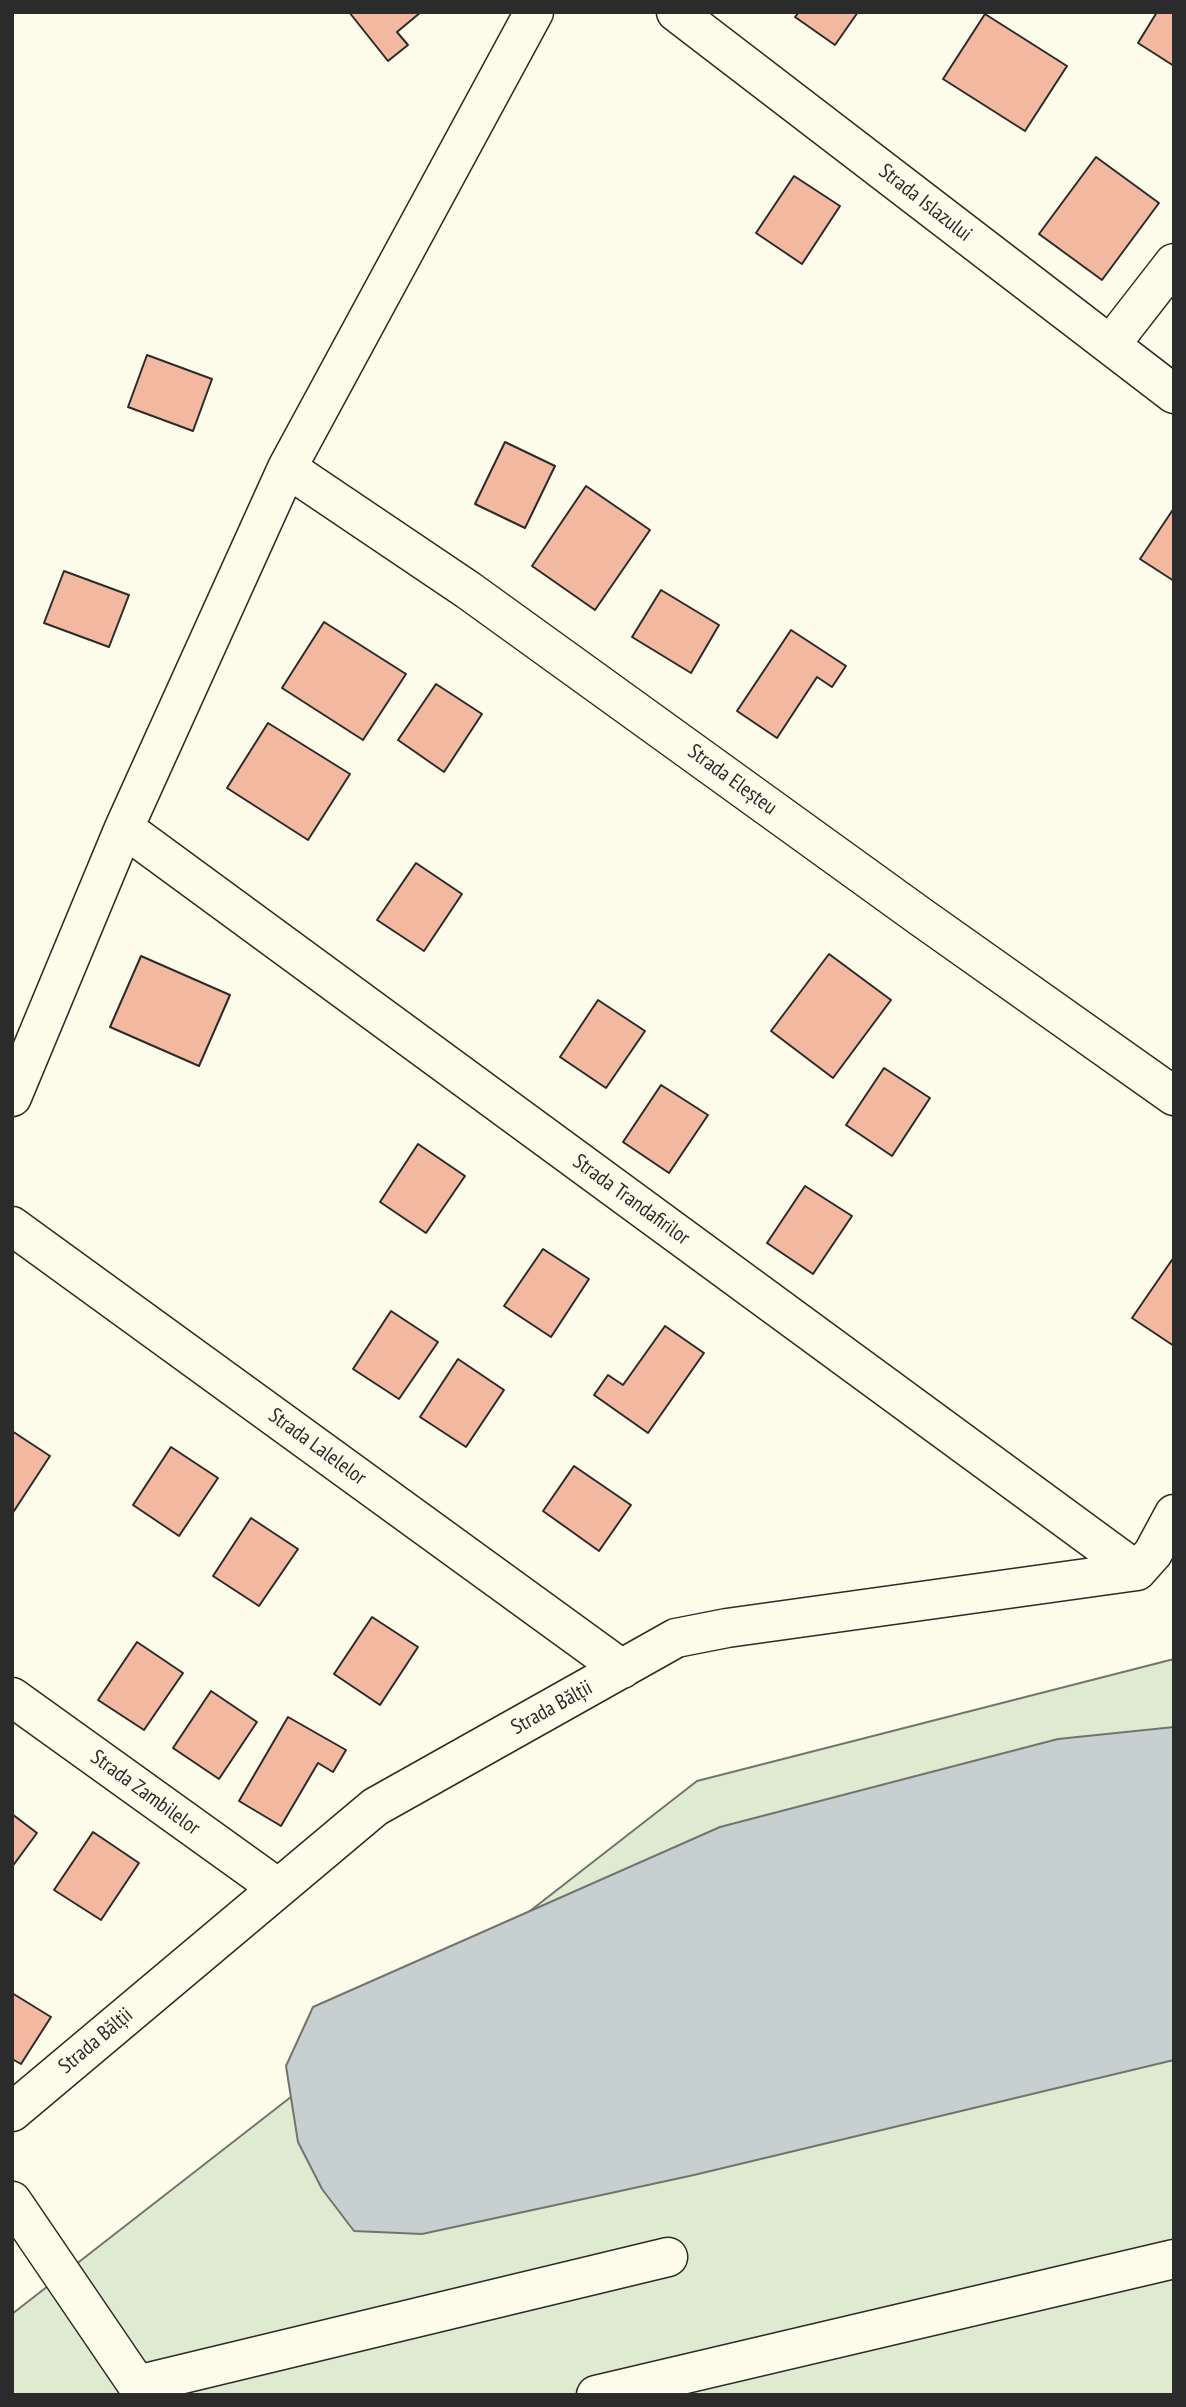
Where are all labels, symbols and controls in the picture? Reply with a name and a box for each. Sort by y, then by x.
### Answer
street label: Strada Islazului [873,159,977,247]
street label: Strada Eleșteu [683,739,781,821]
street label: Strada Trandafirilor [568,1149,694,1251]
street label: Strada Lalelelor [263,1403,371,1491]
street label: Strada Bălții [507,1675,597,1741]
street label: Strada Zambilelor [86,1745,204,1841]
street label: Strada Bălții [54,2003,138,2079]

